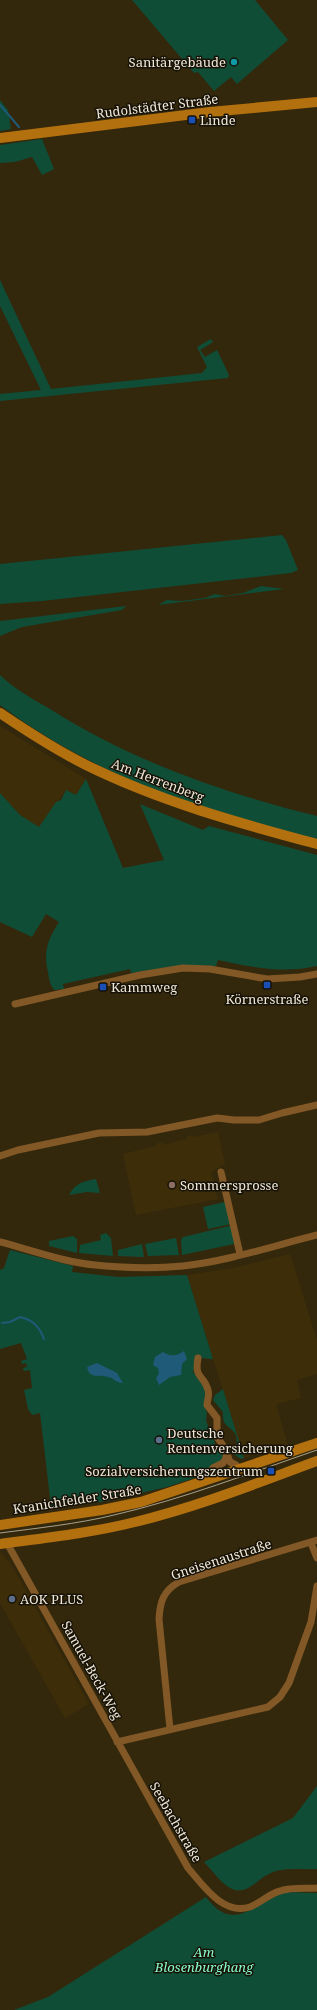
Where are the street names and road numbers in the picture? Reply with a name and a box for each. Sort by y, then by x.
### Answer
street label: Rudolstädter Straße [95,90,219,122]
street label: Am Herrenberg [109,754,207,806]
street label: Kranichfelder Straße [11,1480,143,1518]
street label: Gneisenaustraße [169,1534,274,1584]
street label: Samuel-Beck-Weg [57,1617,127,1723]
street label: Seebachstraße [146,1779,206,1865]

